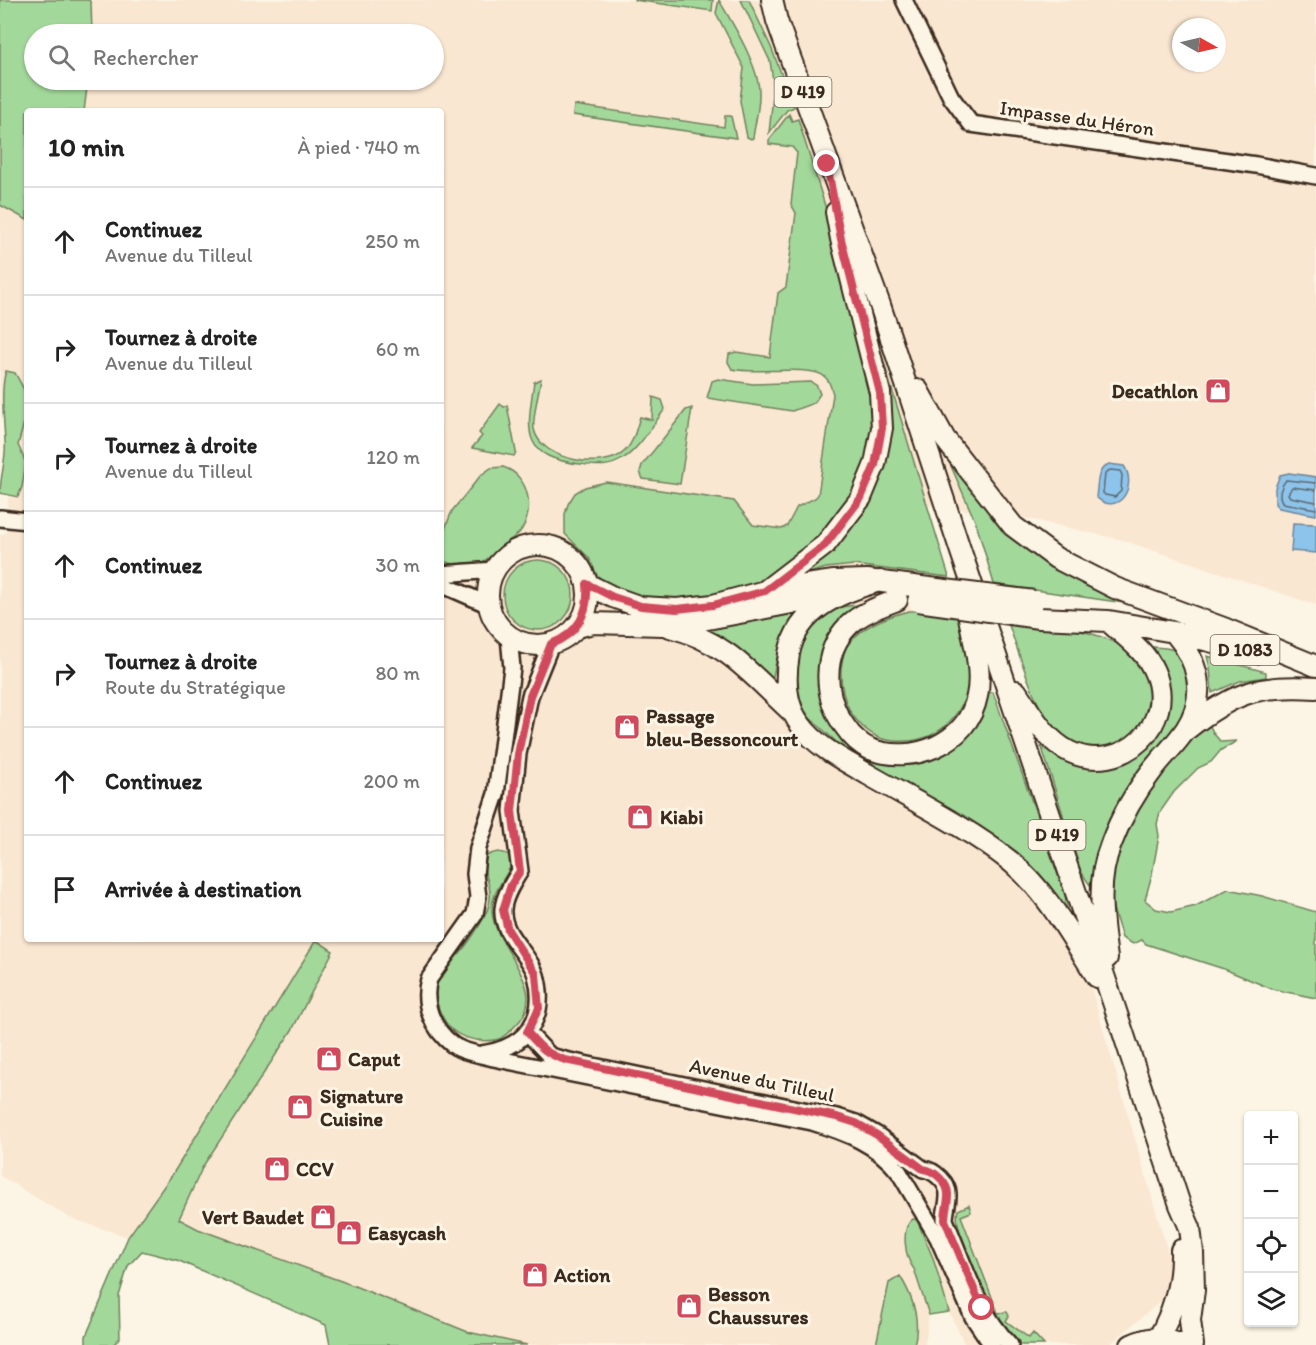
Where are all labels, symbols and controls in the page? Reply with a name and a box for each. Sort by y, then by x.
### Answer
north arrow [1172,18,1226,72]
search box [24,24,444,90]
icon: search [45,41,78,74]
text: Rechercher [93,44,198,71]
road number: D 419 [774,77,832,107]
street label: Impasse du Héron [998,95,1156,141]
text: 10 min [48,131,124,163]
text: À pied · 740 m [297,135,420,159]
route end [813,150,839,176]
text: Continuez [105,216,202,243]
icon: ahead [48,225,81,258]
text: 250 m [365,229,420,253]
text: Avenue du Tilleul [105,243,253,267]
text: Tournez à droite [105,324,257,351]
icon: right [48,333,81,366]
text: 60 m [376,337,420,361]
text: Avenue du Tilleul [105,351,253,375]
shop icon: Decathlon [1203,376,1233,406]
place label: Decathlon [1111,379,1198,403]
text: Tournez à droite [105,432,257,459]
icon: right [48,441,81,474]
text: 120 m [367,445,420,469]
text: Avenue du Tilleul [105,459,253,483]
icon: ahead [48,549,81,582]
text: Continuez [105,552,202,579]
text: 30 m [375,553,420,577]
road number: D 1083 [1210,635,1280,665]
text: Tournez à droite [105,648,257,675]
icon: right [48,657,81,690]
text: 80 m [375,661,420,685]
text: Route du Stratégique [105,675,286,699]
place label: Passage bleu-Bessoncourt [646,704,798,751]
shop icon: Passage bleu-Bessoncourt [612,712,642,742]
icon: ahead [48,765,81,798]
text: Continuez [105,768,202,795]
text: 200 m [364,769,420,793]
shop icon: Kiabi [625,802,655,832]
place label: Kiabi [660,805,703,829]
road number: D 419 [1028,820,1086,850]
icon: arrive [48,873,81,906]
text: Arrivée à destination [105,876,301,903]
shop icon: Caput [314,1044,344,1074]
place label: Caput [348,1047,401,1072]
street label: Avenue du Tilleul [687,1053,837,1107]
place label: Signature Cuisine [320,1084,404,1131]
shop icon: Signature Cuisine [285,1092,315,1122]
map controls [1244,1111,1298,1327]
button: + [1244,1111,1298,1165]
shop icon: CCV [262,1154,292,1184]
place label: CCV [296,1157,334,1181]
button: − [1244,1165,1298,1219]
shop icon: Vert Baudet [308,1202,338,1232]
place label: Vert Baudet [202,1205,304,1229]
shop icon: Easycash [334,1218,364,1248]
button: locate [1244,1219,1298,1273]
place label: Easycash [368,1221,447,1246]
shop icon: Action [520,1260,550,1290]
place label: Action [553,1263,611,1287]
button: layers [1244,1273,1298,1327]
place label: Besson Chaussures [708,1282,808,1329]
shop icon: Besson Chaussures [674,1291,704,1321]
route start [968,1294,994,1320]

